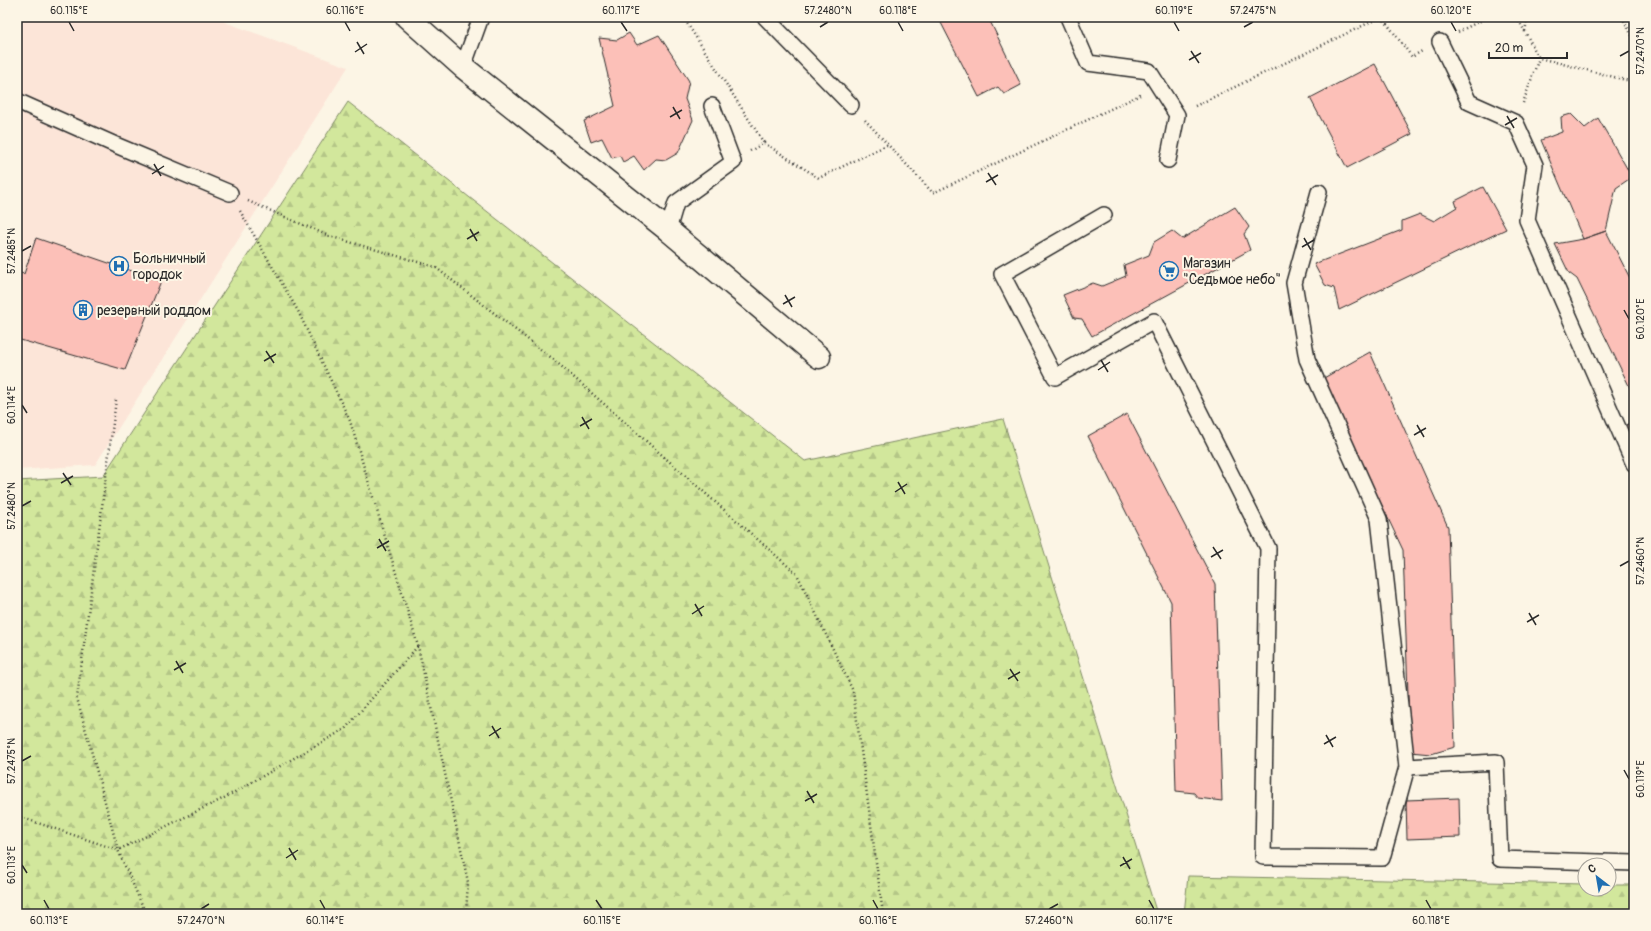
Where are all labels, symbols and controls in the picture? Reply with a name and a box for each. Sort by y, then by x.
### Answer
text: 60.115°E [50,5,88,17]
text: 60.116°E [326,5,364,17]
text: 60.117°E [602,5,640,17]
text: 57.2480°N [804,5,852,17]
text: 60.118°E [879,5,917,17]
text: 60.119°E [1155,5,1193,17]
text: 57.2475°N [1230,5,1276,17]
text: 60.120°E [1431,5,1471,17]
text: 57.2470°N [1635,27,1647,75]
scale bar [1489,34,1567,60]
text: 20 m [1495,41,1524,56]
text: 57.2485°N [6,228,18,274]
place label: Больничный городок [133,250,206,283]
hospital icon: Больничный городок [108,255,130,277]
place label: Магазин "Седьмое небо" [1183,255,1281,288]
supermarket icon: Магазин "Седьмое небо" [1158,260,1180,282]
building icon: резервный роддом [72,299,94,321]
text: 60.120°E [1635,299,1647,339]
place label: резервный роддом [97,302,211,319]
text: 60.114°E [6,386,18,424]
text: 57.2480°N [6,482,18,530]
text: 57.2460°N [1635,537,1647,585]
text: 57.2475°N [6,738,18,784]
text: 60.119°E [1635,760,1647,798]
text: 60.113°E [6,846,18,884]
north arrow [1577,857,1617,897]
text: С [1586,861,1599,876]
text: 60.113°E [30,915,68,927]
text: 57.2470°N [177,915,225,927]
text: 60.114°E [306,915,344,927]
text: 60.115°E [583,915,621,927]
text: 60.116°E [859,915,897,927]
text: 57.2460°N [1025,915,1073,927]
text: 60.117°E [1135,915,1173,927]
text: 60.118°E [1412,915,1450,927]

